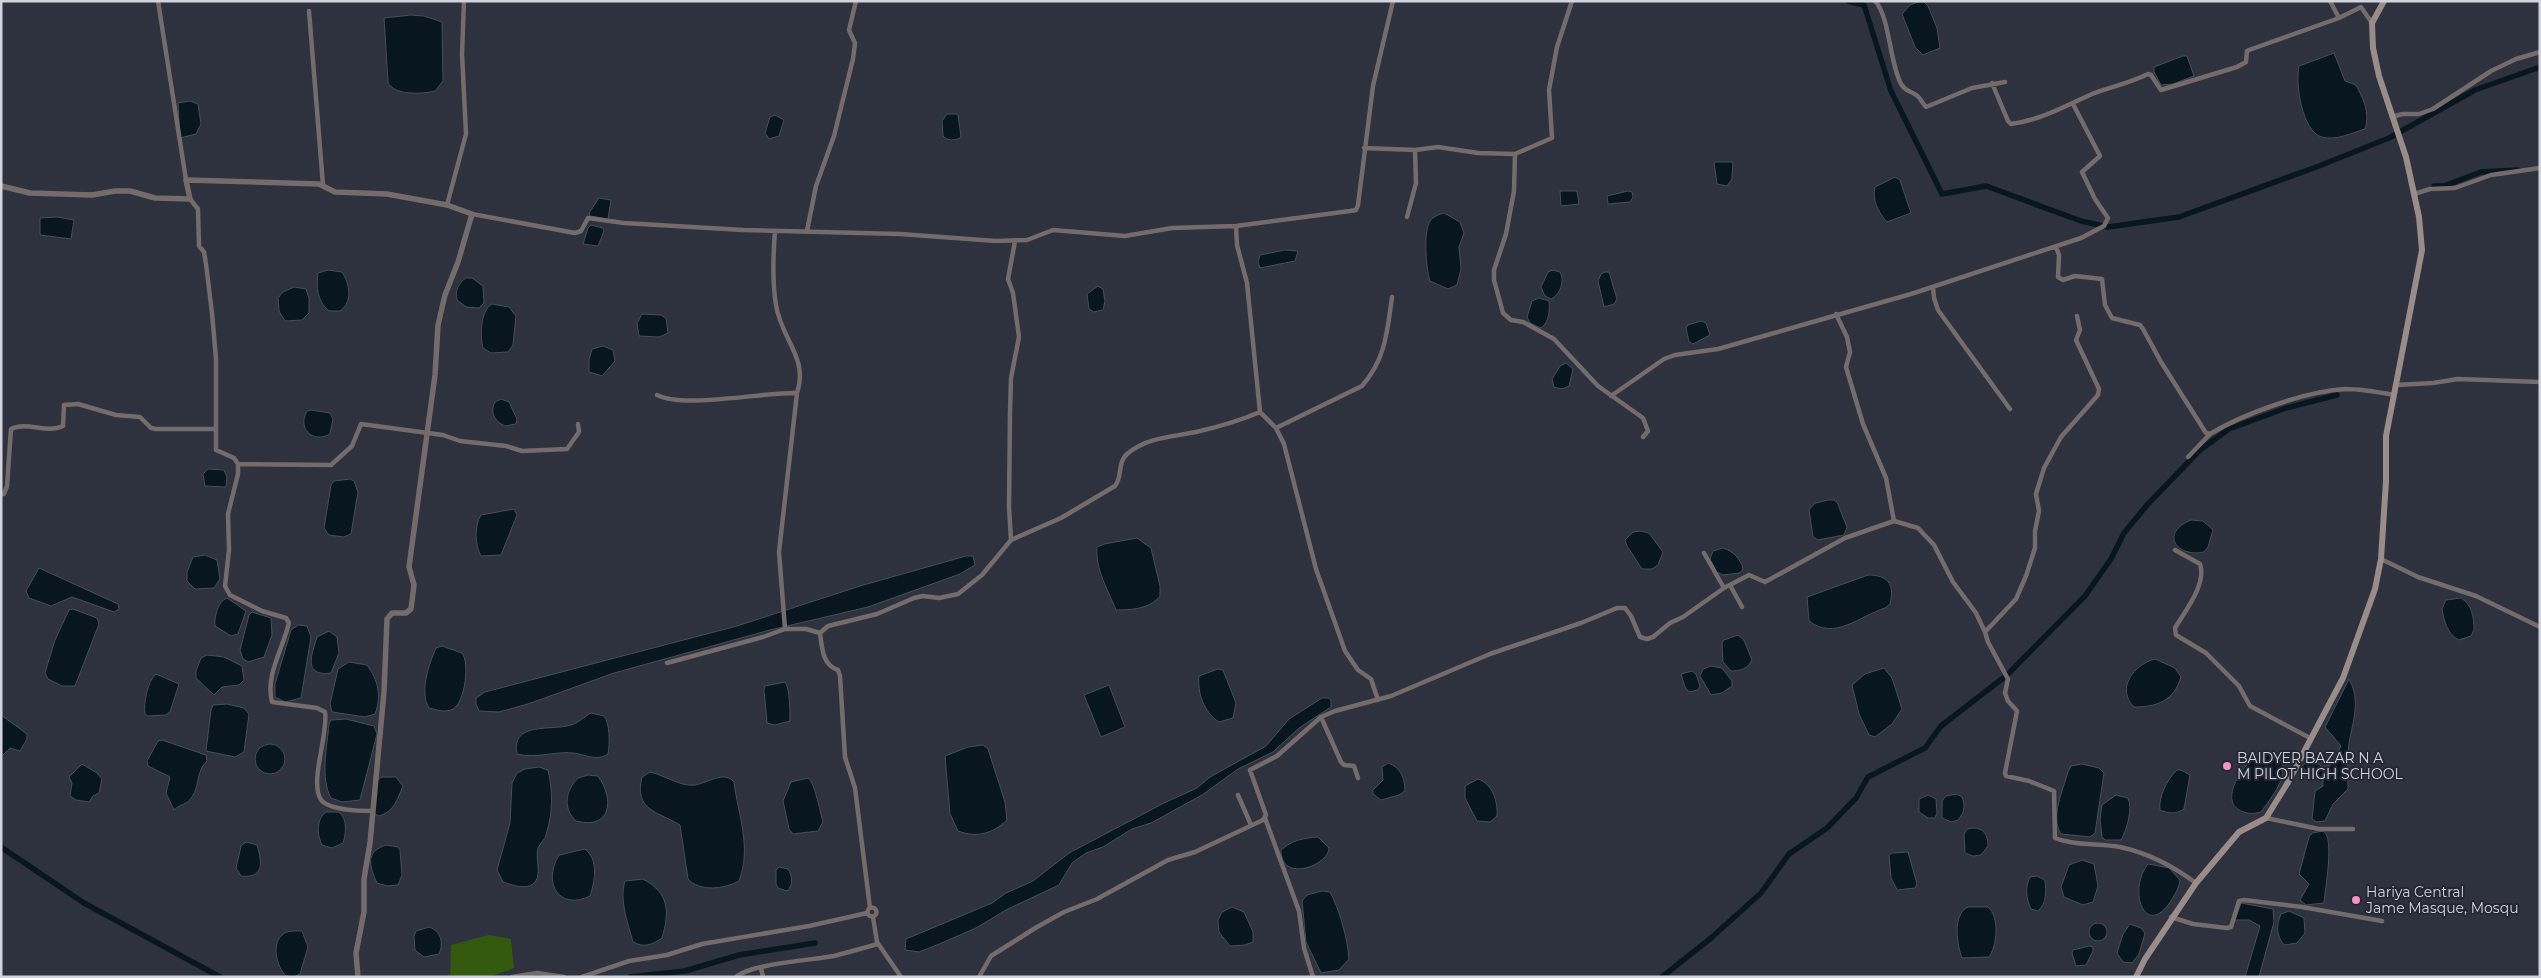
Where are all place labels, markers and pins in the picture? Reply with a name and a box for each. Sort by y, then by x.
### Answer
place label: BAIDYER BAZAR N A M PILOT HIGH SCHOOL [2237,749,2403,783]
marker: BAIDYER BAZAR N A M PILOT HIGH SCHOOL [2221,760,2233,772]
place label: Hariya Central Jame Masque, Mosqu [2365,883,2519,917]
marker: Hariya Central Jame Masque, Mosqu [2350,894,2362,906]

